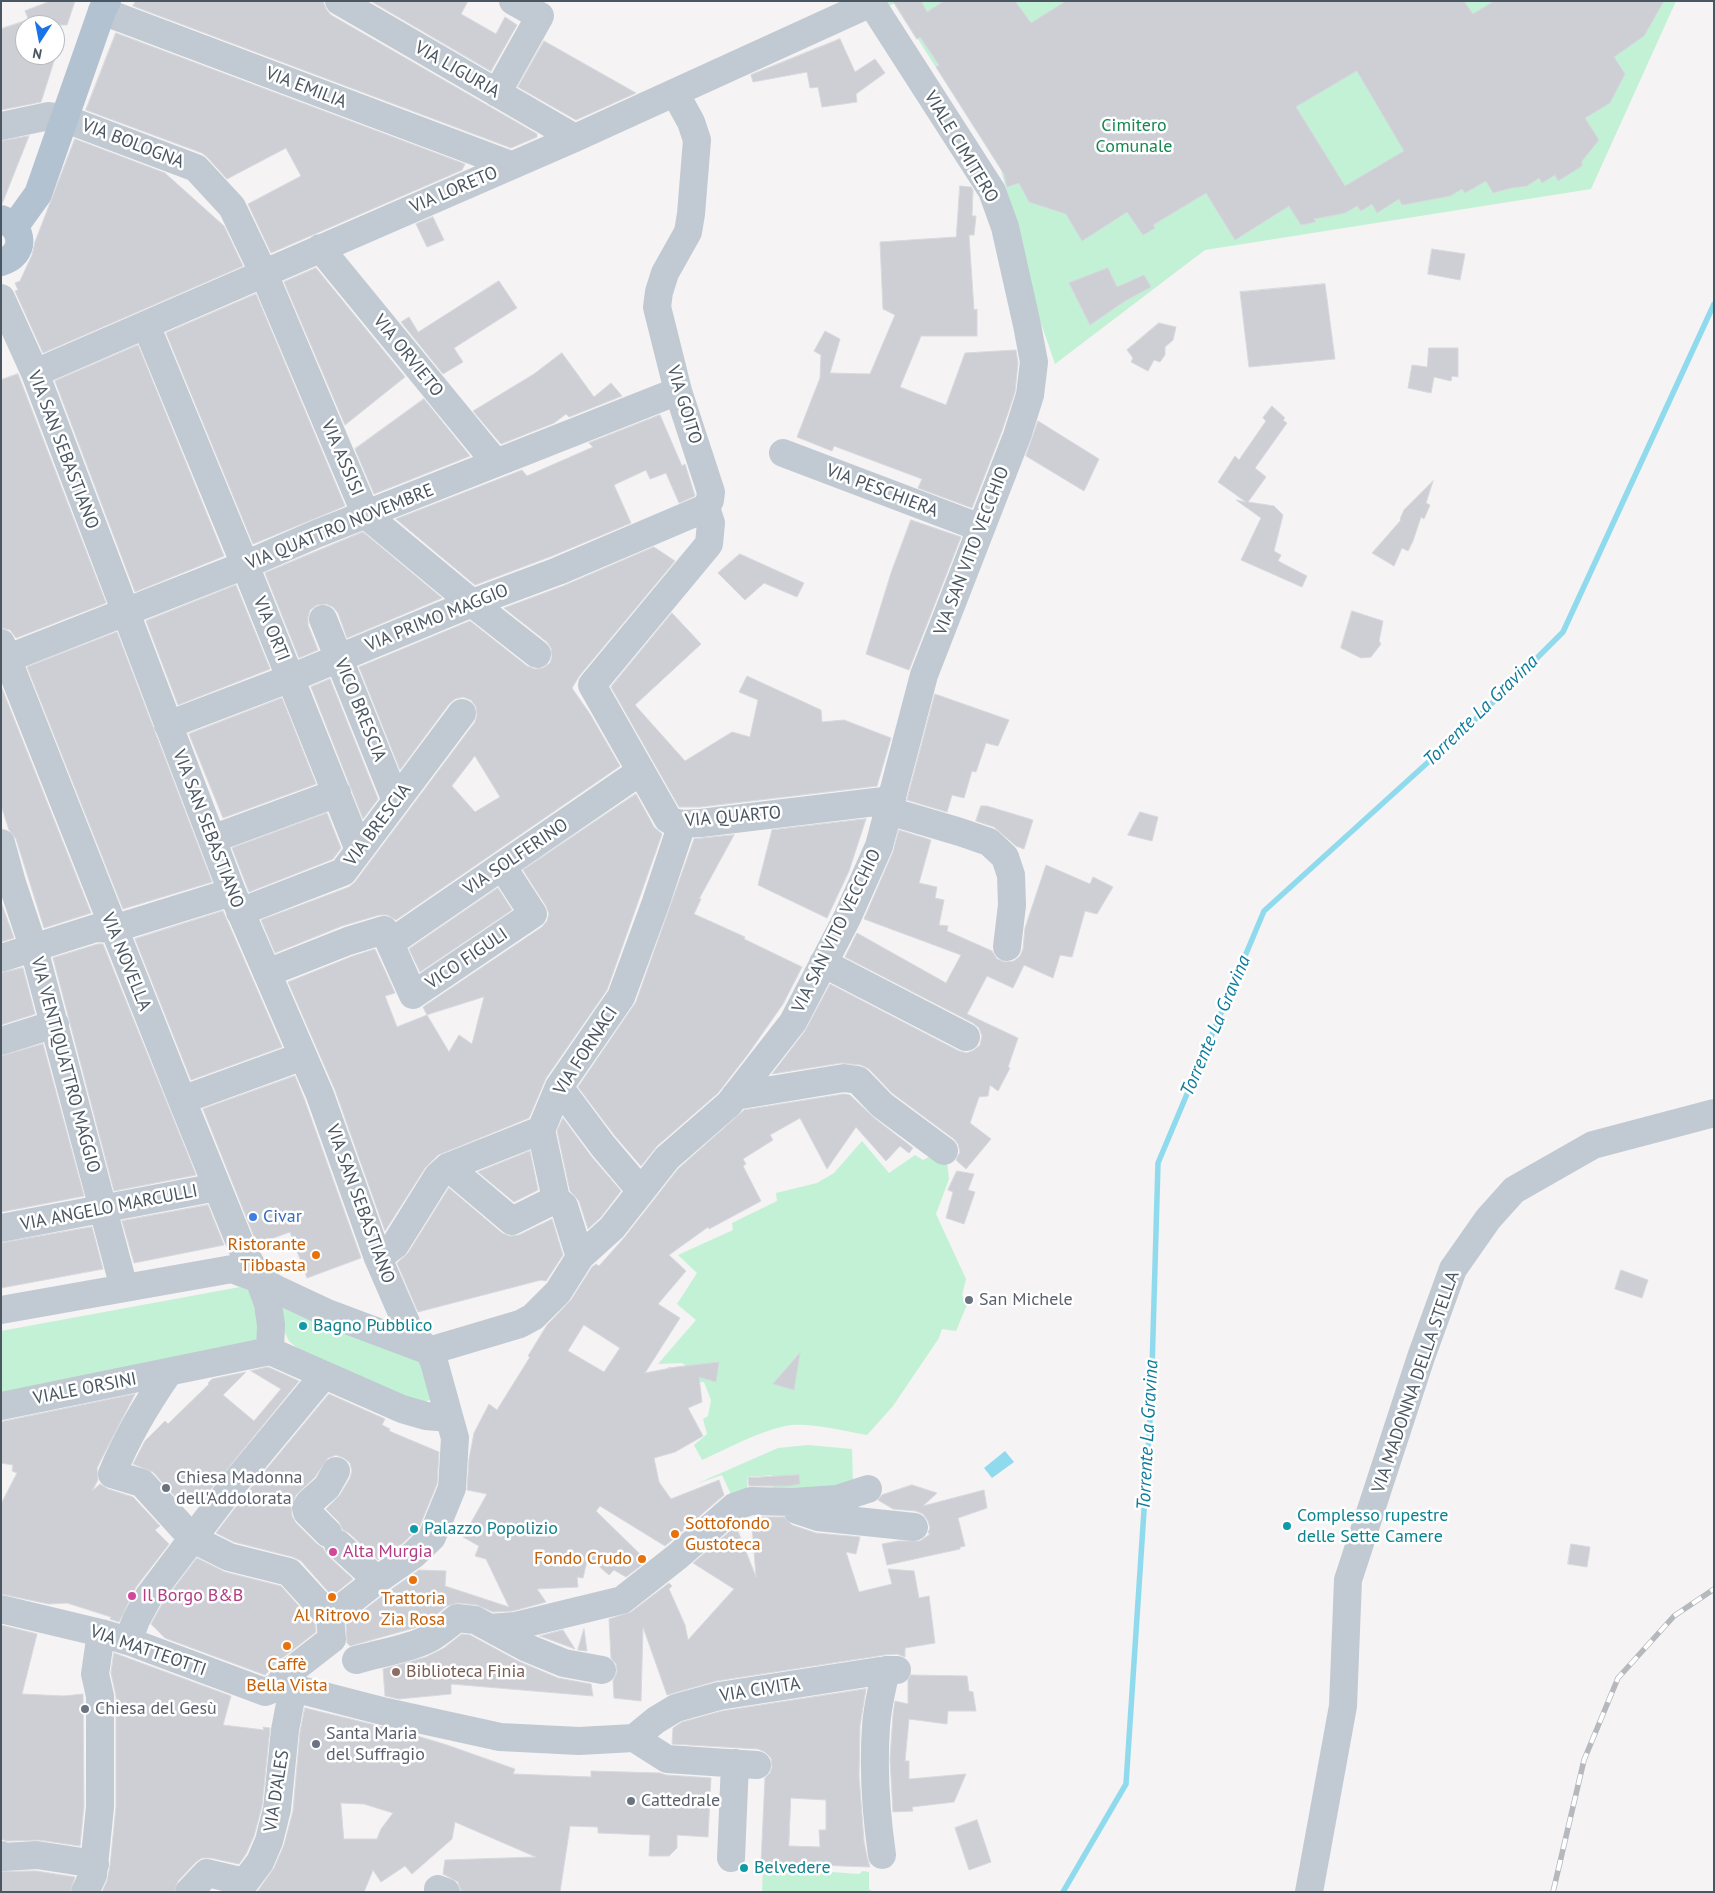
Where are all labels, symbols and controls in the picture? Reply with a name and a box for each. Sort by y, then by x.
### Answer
north arrow [15,15,65,65]
street label: VIA LIGURIA [411,37,503,103]
text: N [31,44,44,63]
street label: VIA EMILIA [262,63,350,113]
street label: VIALE CIMITERO [919,87,1003,207]
street label: VIA BOLOGNA [79,115,187,173]
park label: Cimitero Comunale [1096,115,1172,158]
street label: VIA LORETO [407,162,501,218]
street label: VIA ORVIETO [368,311,448,401]
street label: VIA GOITO [662,363,706,447]
street label: VIA SAN SEBASTIANO [23,368,103,532]
street label: VIA ASSISI [316,417,368,499]
street label: VIA PESCHIERA [823,460,941,522]
street label: VIA SAN VITO VECCHIO [930,464,1014,638]
street label: VIA QUATTRO NOVEMBRE [243,479,437,575]
street label: VIA PRIMO MAGGIO [362,580,512,656]
street label: VIA ORTI [248,593,294,665]
water label: Torrente La Gravina [1419,651,1543,771]
street label: VICO BRESCIA [330,655,390,765]
street label: VIA SAN SEBASTIANO [168,747,248,911]
street label: VIA BRESCIA [340,780,416,870]
street label: VIA QUARTO [684,802,782,832]
street label: VIA SOLFERINO [460,814,572,900]
street label: VIA SAN VITO VECCHIO [788,846,886,1016]
street label: VIA NOVELLA [97,910,155,1014]
street label: VICO FIGULI [422,924,512,994]
water label: Torrente La Gravina [1176,952,1256,1100]
street label: VIA VENTIQUATTRO MAGGIO [26,955,104,1175]
street label: VIA FORNACI [549,1003,623,1099]
street label: VIA SAN SEBASTIANO [321,1121,399,1287]
street label: VIA ANGELO MARCULLI [19,1180,199,1236]
place label: Civar [263,1206,302,1228]
marker: Civar [247,1211,259,1223]
place label: Ristorante Tibbasta [227,1234,306,1276]
marker: Ristorante Tibbasta [310,1249,322,1261]
street label: VIA MADONNA DELLA STELLA [1368,1268,1464,1496]
place label: San Michele [979,1289,1073,1311]
marker: San Michele [963,1294,975,1306]
place label: Bagno Pubblico [313,1315,432,1337]
marker: Bagno Pubblico [297,1320,309,1332]
water label: Torrente La Gravina [1133,1359,1163,1511]
street label: VIALE ORSINI [31,1368,139,1410]
place label: Chiesa Madonna dell'Addolorata [176,1467,303,1510]
marker: Chiesa Madonna dell'Addolorata [160,1482,172,1494]
place label: Complesso rupestre delle Sette Camere [1297,1505,1448,1548]
place label: Sottofondo Gustoteca [685,1513,770,1556]
place label: Palazzo Popolizio [424,1518,558,1540]
marker: Complesso rupestre delle Sette Camere [1281,1520,1293,1532]
marker: Palazzo Popolizio [408,1523,420,1535]
marker: Sottofondo Gustoteca [669,1528,681,1540]
place label: Alta Murgia [343,1541,432,1563]
marker: Alta Murgia [327,1546,339,1558]
place label: Fondo Crudo [534,1548,632,1570]
marker: Fondo Crudo [636,1553,648,1565]
marker: Trattoria Zia Rosa [407,1574,419,1586]
place label: Il Borgo B&B [142,1585,243,1607]
place label: Trattoria Zia Rosa [381,1588,445,1630]
marker: Il Borgo B&B [126,1590,138,1602]
marker: Al Ritrovo [326,1591,338,1603]
place label: Al Ritrovo [294,1605,370,1627]
street label: VIA MATTEOTTI [87,1621,209,1681]
marker: Caffè Bella Vista [281,1640,293,1652]
place label: Caffè Bella Vista [246,1654,328,1696]
place label: Biblioteca Finia [406,1661,525,1683]
marker: Biblioteca Finia [390,1666,402,1678]
street label: VIA CIVITA [718,1673,802,1707]
place label: Chiesa del Gesù [95,1698,217,1720]
marker: Chiesa del Gesù [79,1703,91,1715]
place label: Santa Maria del Suffragio [326,1723,425,1766]
marker: Santa Maria del Suffragio [310,1738,322,1750]
street label: VIA D'ALES [260,1749,294,1833]
place label: Cattedrale [641,1790,720,1812]
marker: Cattedrale [625,1795,637,1807]
place label: Belvedere [754,1857,831,1879]
marker: Belvedere [738,1862,750,1874]

